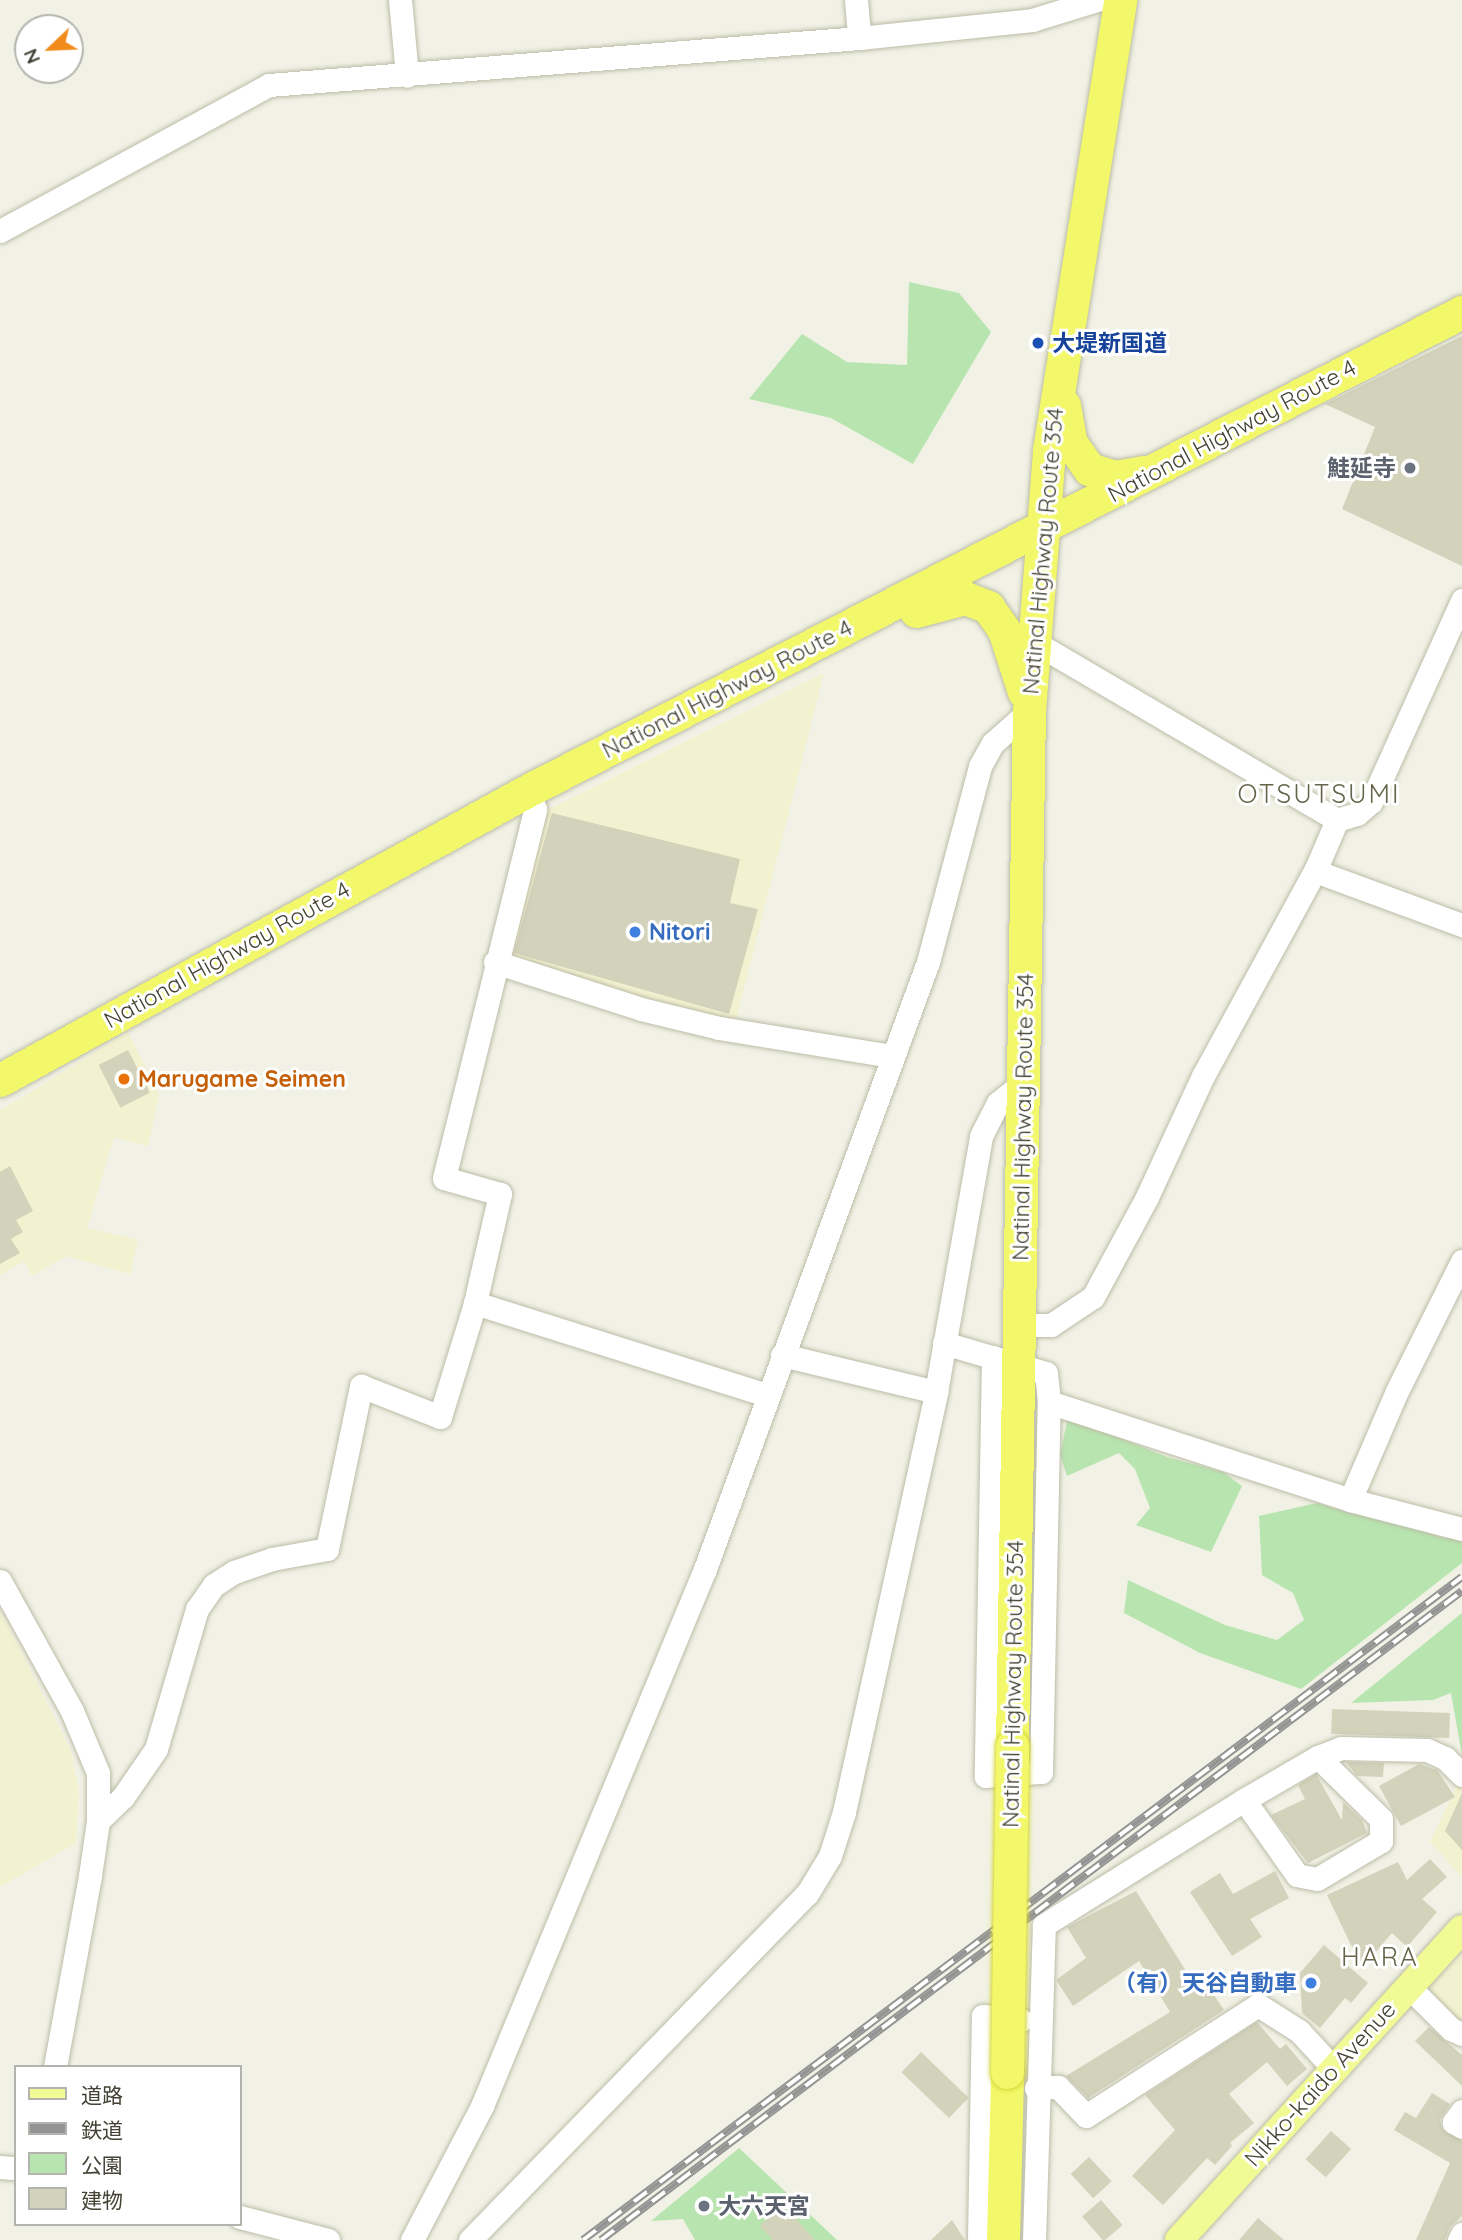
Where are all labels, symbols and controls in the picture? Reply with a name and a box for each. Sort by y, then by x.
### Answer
north arrow [14,14,84,84]
text: N [18,45,45,68]
place label: 大堤新国道 [1052,329,1167,357]
marker: 大堤新国道 [1030,335,1046,351]
street label: National Highway Route 4 [1103,354,1361,508]
street label: Natinal Highway Route 354 [1017,406,1069,696]
place label: 鮭延寺 [1327,454,1396,482]
marker: 鮭延寺 [1402,460,1418,476]
street label: National Highway Route 4 [597,614,857,764]
district label: OTSUTSUMI [1239,778,1399,810]
street label: National Highway Route 4 [99,876,355,1034]
place label: Nitori [649,918,710,946]
marker: Nitori [627,924,643,940]
street label: Natinal Highway Route 354 [1007,973,1039,1261]
place label: Marugame Seimen [138,1065,346,1093]
marker: Marugame Seimen [116,1071,132,1087]
street label: Natinal Highway Route 354 [997,1540,1029,1828]
district label: HARA [1342,1941,1418,1973]
place label: （有）天谷自動車 [1113,1969,1297,1997]
marker: （有）天谷自動車 [1303,1975,1319,1991]
street label: Nikko-kaido Avenue [1239,1996,1401,2172]
legend [14,2065,242,2226]
text: 道路 [81,2082,123,2108]
text: 鉄道 [81,2117,123,2143]
text: 公園 [81,2152,123,2178]
text: 建物 [81,2187,123,2213]
place label: 大六天宮 [718,2192,810,2220]
marker: 大六天宮 [696,2198,712,2214]

